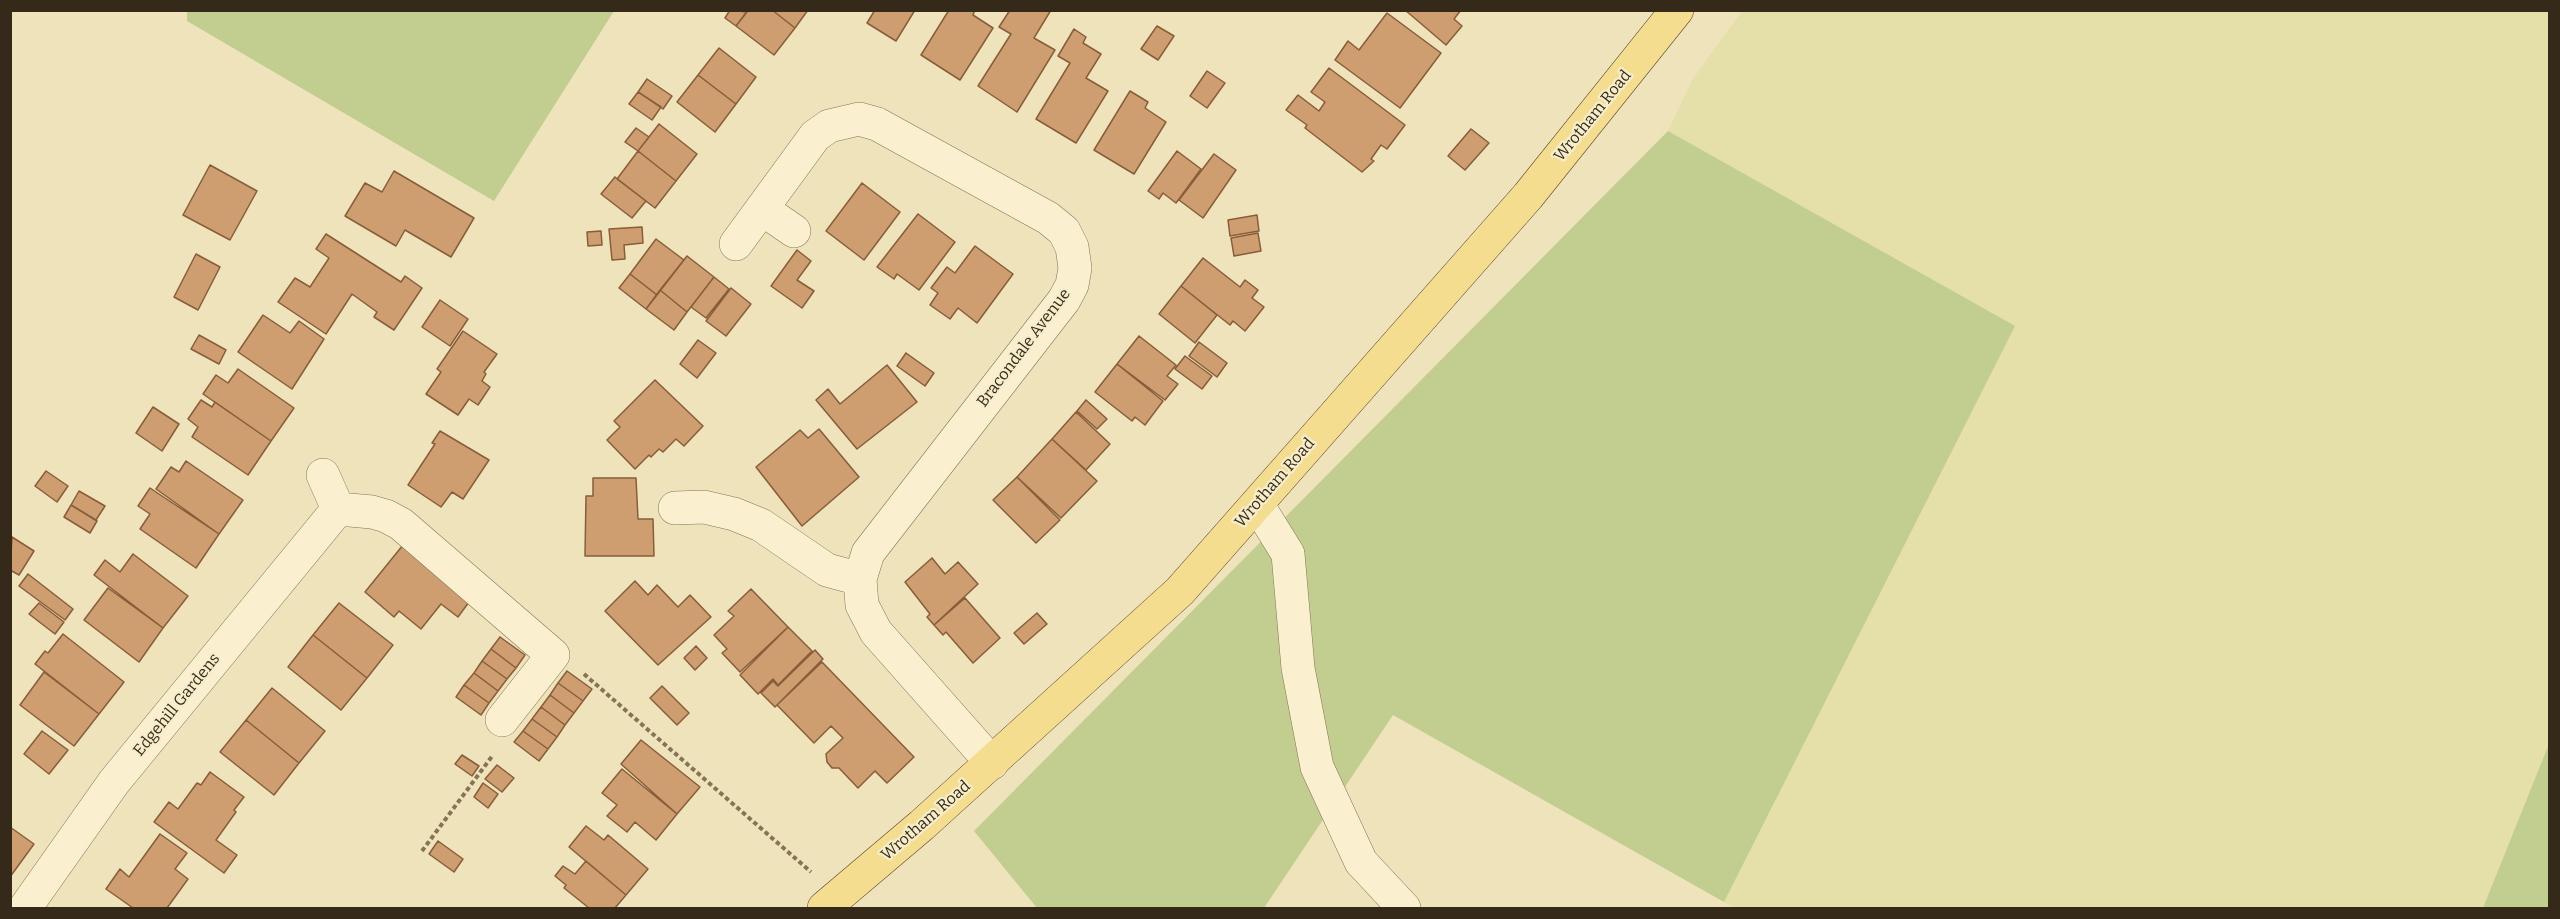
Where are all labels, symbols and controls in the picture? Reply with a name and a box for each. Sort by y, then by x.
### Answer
street label: Wrotham Road [1550,66,1636,166]
street label: Bracondale Avenue [973,285,1075,411]
street label: Wrotham Road [1231,434,1319,532]
street label: Edgehill Gardens [130,650,224,760]
street label: Wrotham Road [877,777,975,865]

